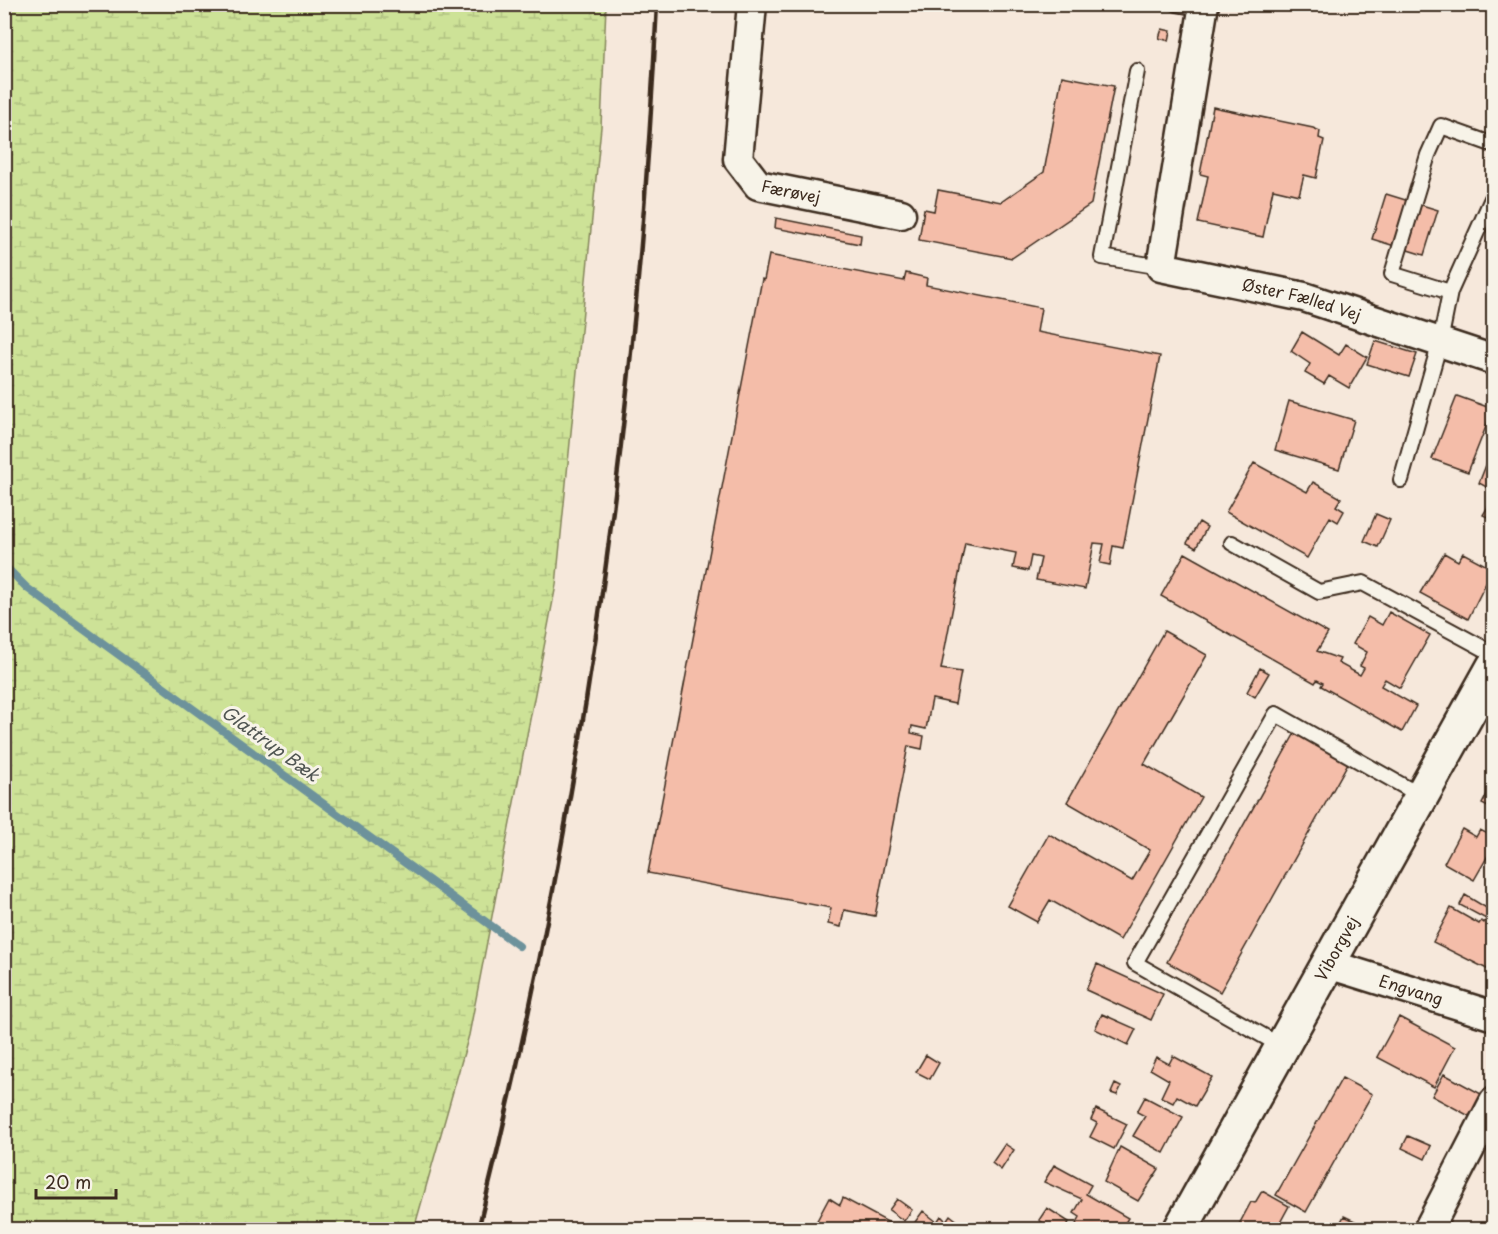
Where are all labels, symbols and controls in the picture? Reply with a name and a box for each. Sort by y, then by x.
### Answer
street label: Færøvej [759,173,823,208]
street label: Øster Fælled Vej [1240,271,1365,326]
water label: Glattrup Bæk [216,698,326,788]
street label: Viborgvej [1308,911,1363,985]
street label: Engvang [1376,968,1446,1010]
scale bar [36,1162,116,1200]
text: 20 m [45,1168,91,1195]

